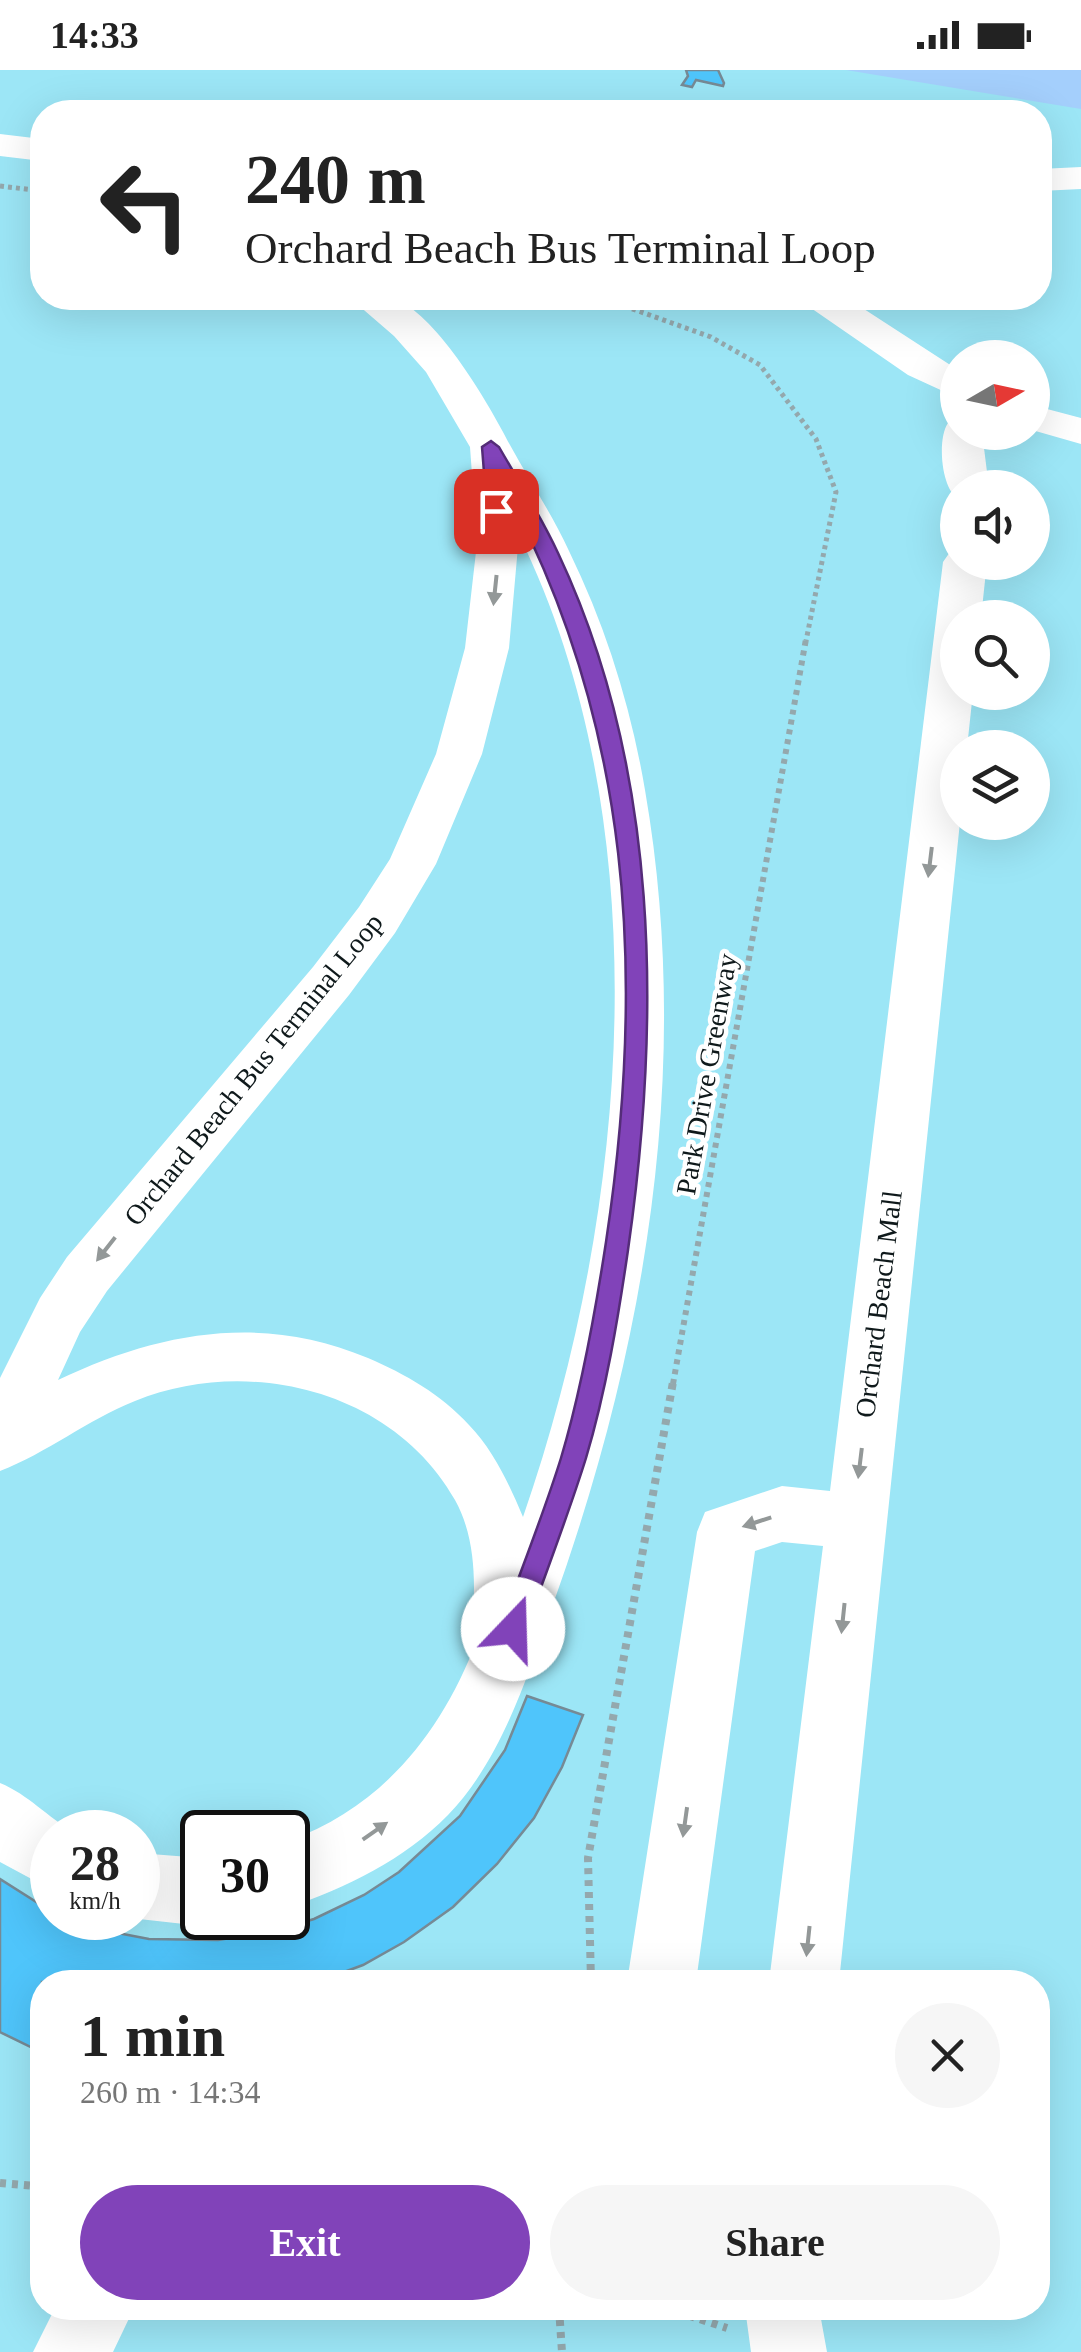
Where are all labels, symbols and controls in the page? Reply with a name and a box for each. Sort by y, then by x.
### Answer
text: 14:33 [50,14,139,56]
icon: left [80,140,210,270]
text: 240 m [245,141,426,218]
text: Orchard Beach Bus Terminal Loop [245,223,876,273]
north arrow [940,340,1050,450]
map controls [940,340,1050,840]
pin [454,469,539,554]
button: sound [940,470,1050,580]
icon: arrive [469,484,524,539]
one-way arrow [486,575,502,607]
button: search [940,600,1050,710]
button: layers [940,730,1050,840]
one-way arrow [922,847,938,879]
street label: Orchard Beach Bus Terminal Loop [118,907,389,1232]
street label: Park Drive Greenway [670,951,743,1197]
street label: Orchard Beach Mall [849,1189,908,1419]
one-way arrow [96,1237,117,1262]
one-way arrow [852,1448,868,1480]
one-way arrow [742,1516,772,1531]
position arrow [461,1577,565,1681]
one-way arrow [835,1602,851,1634]
one-way arrow [676,1807,692,1839]
speed limit sign: 30 [180,1810,310,1940]
one-way arrow [361,1822,388,1841]
text: 28 [70,1835,120,1891]
text: km/h [69,1887,121,1914]
one-way arrow [800,1926,816,1957]
text: 1 min [80,2003,225,2069]
button: close [895,2003,1000,2108]
text: 260 m · 14:34 [80,2074,260,2110]
button: Exit [80,2185,530,2300]
button: Share [550,2185,1000,2300]

